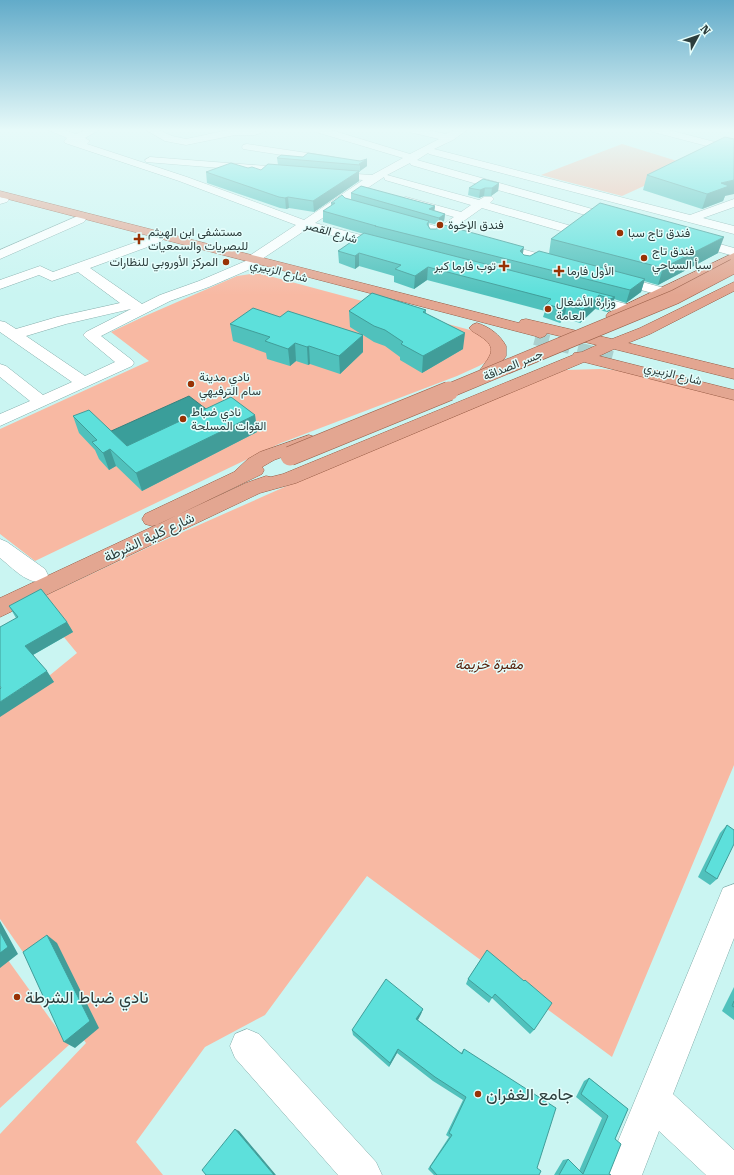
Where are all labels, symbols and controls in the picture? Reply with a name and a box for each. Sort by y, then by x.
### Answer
north arrow [678,16,718,56]
text: N [698,22,713,38]
street label: شارع القصر [301,218,359,248]
place label: فندق الإخوة [448,218,504,233]
marker: فندق الإخوة [435,220,445,230]
place label: مستشفى ابن الهيثم للبصريات والسمعيات [148,225,248,254]
place label: فندق تاج سبا [628,226,690,242]
marker: فندق تاج سبا [615,228,625,238]
marker: مستشفى ابن الهيثم للبصريات والسمعيات [133,233,145,245]
place label: فندق تاج سبأ السياحي [652,244,712,275]
marker: فندق تاج سبأ السياحي [639,253,649,263]
place label: المركز الأوروبي للنظارات [110,255,218,272]
marker: المركز الأوروبي للنظارات [221,257,231,267]
street label: شارع الزبيري [248,257,309,288]
place label: توب فارما كير [433,259,496,274]
marker: توب فارما كير [499,261,509,271]
place label: الأول فارما [567,264,614,279]
marker: الأول فارما [554,266,564,276]
place label: وزارة الأشغال العامة [556,295,616,323]
marker: وزارة الأشغال العامة [543,304,553,314]
street label: جسر الصداقة [481,347,545,384]
street label: شارع الزبيري [642,360,703,391]
place label: نادي مدينة سام الترفيهي [199,370,261,401]
marker: نادي مدينة سام الترفيهي [186,379,196,389]
place label: نادي ضباط القوات المسلحة [191,405,266,434]
marker: نادي ضباط القوات المسلحة [178,414,188,424]
street label: شارع كلية الشرطة [101,509,198,568]
park label: مقبرة خزيمة [455,656,524,673]
place label: نادي ضباط الشرطة [25,987,149,1011]
marker: نادي ضباط الشرطة [12,992,22,1002]
place label: جامع الغفران [486,1084,573,1106]
marker: جامع الغفران [473,1089,483,1099]

